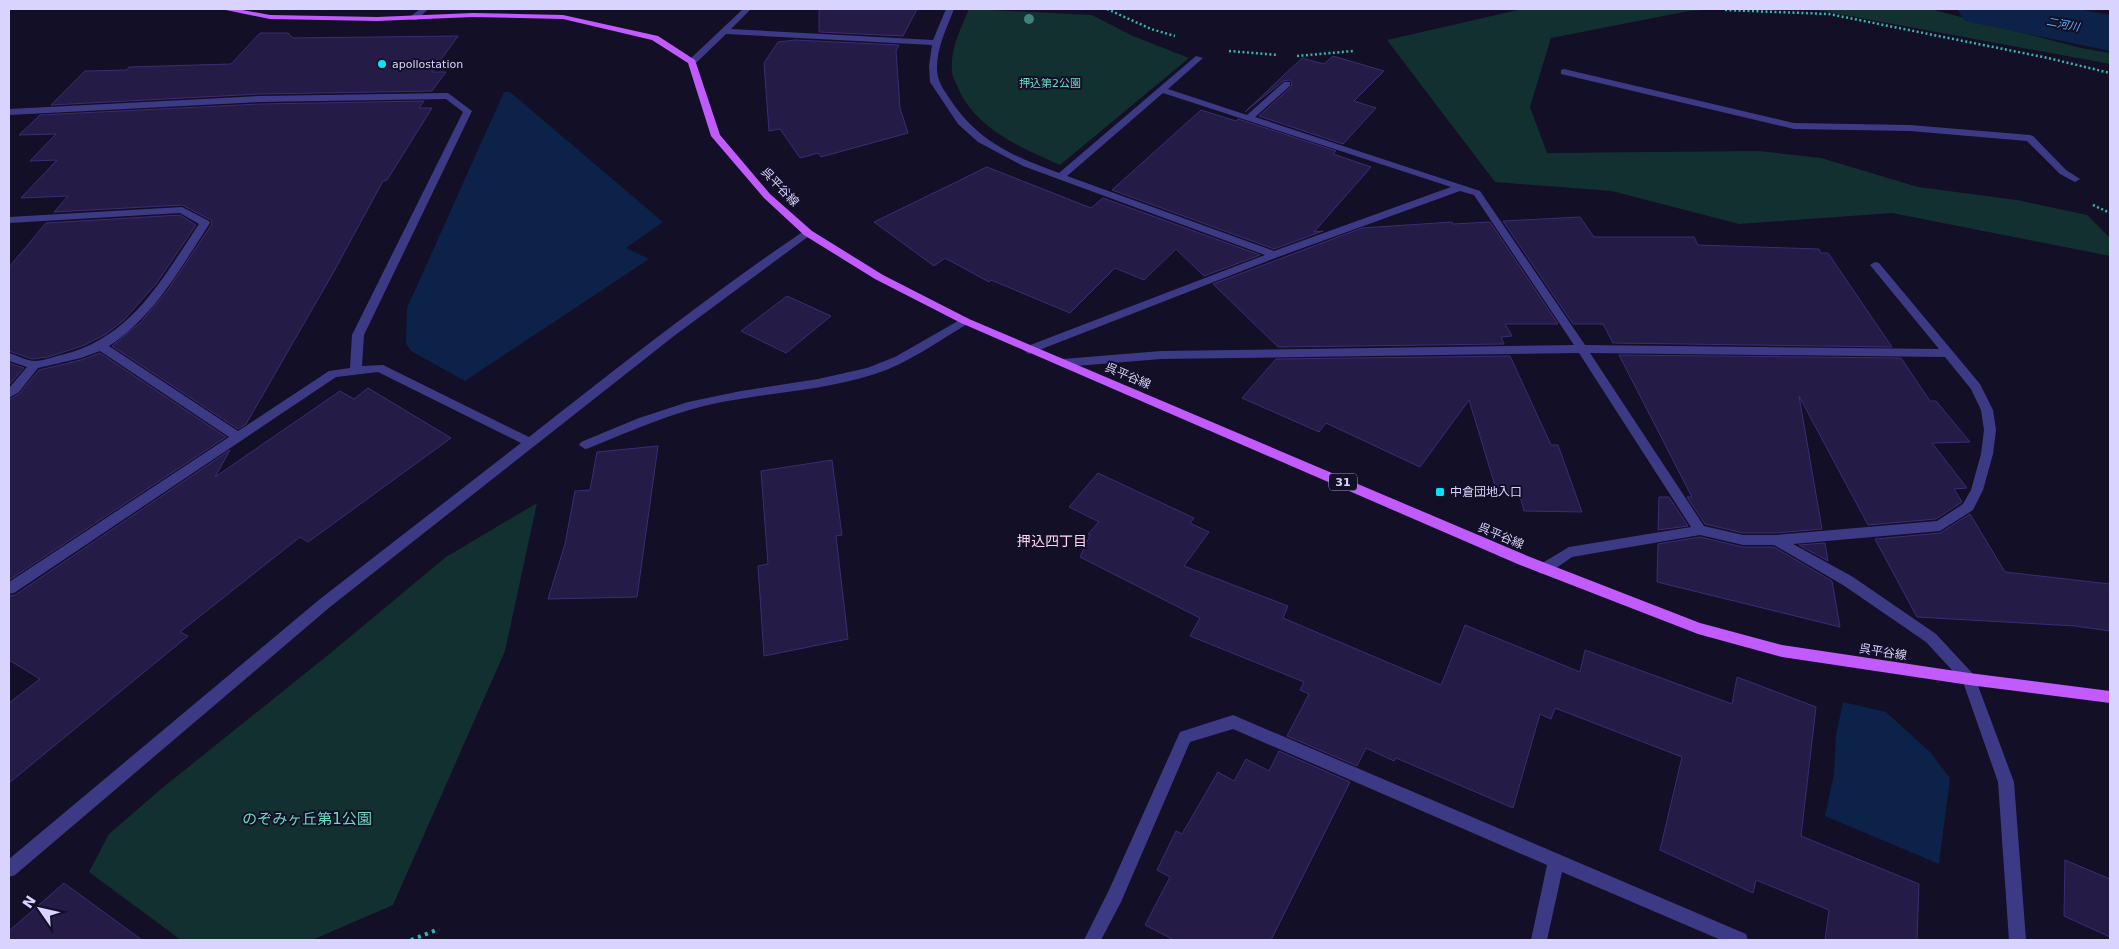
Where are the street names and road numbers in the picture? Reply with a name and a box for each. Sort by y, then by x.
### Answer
street label: 呉平谷線 [758,165,802,209]
street label: 呉平谷線 [1103,360,1153,392]
road number: 31 [1329,474,1357,491]
street label: 呉平谷線 [1476,520,1526,552]
street label: 呉平谷線 [1858,641,1908,663]

